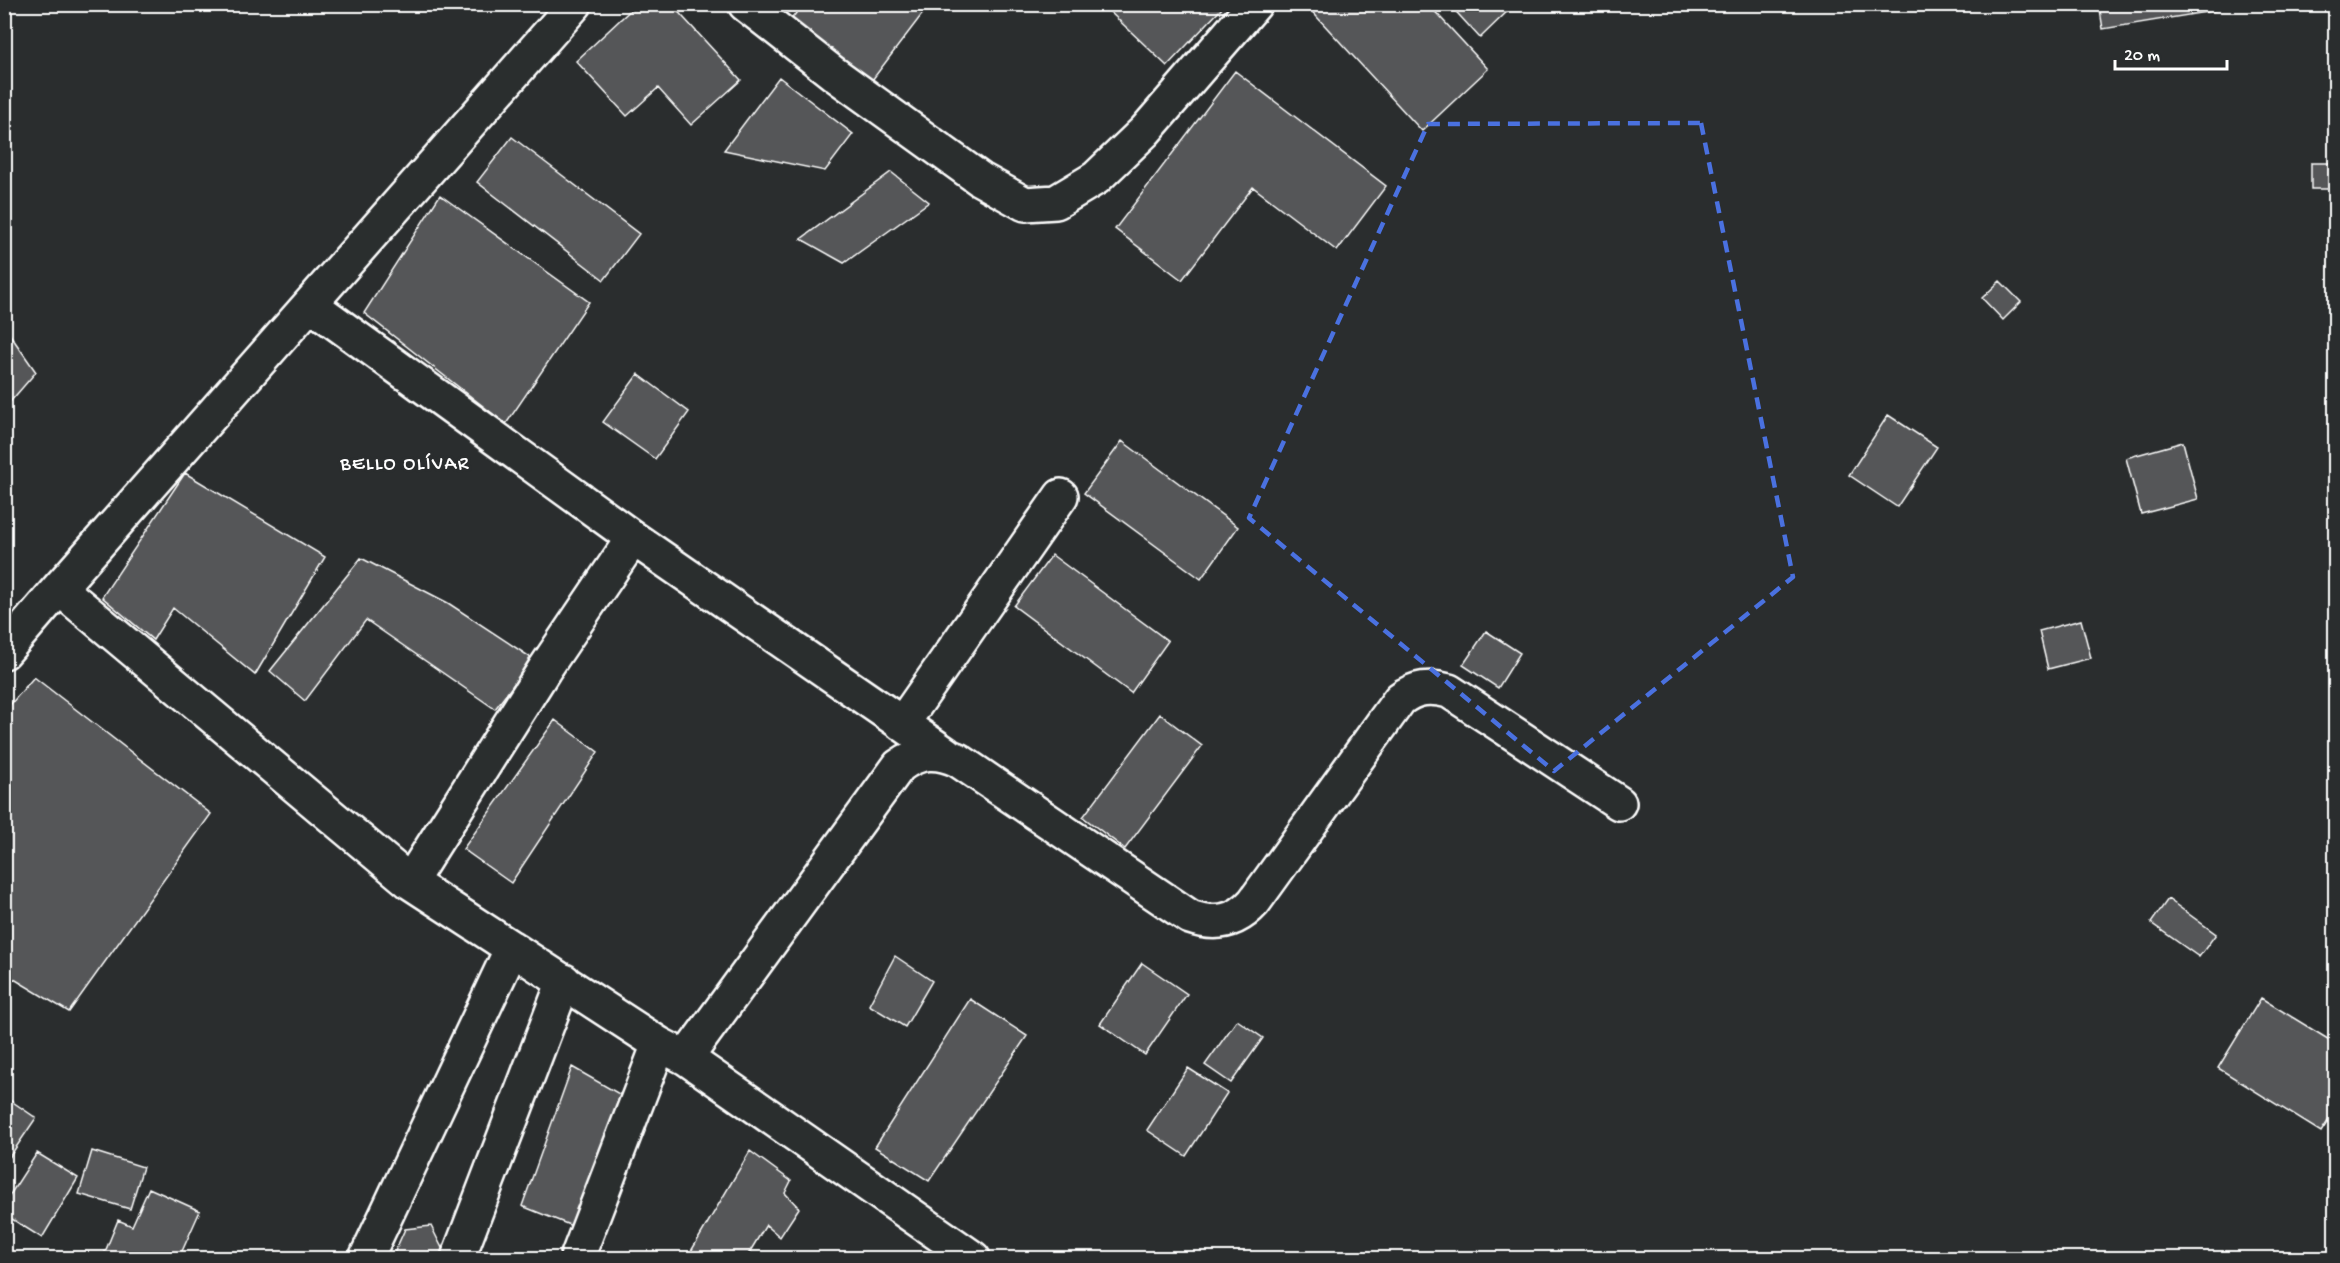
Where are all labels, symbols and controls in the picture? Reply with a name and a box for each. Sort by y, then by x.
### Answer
scale bar [2115,33,2228,71]
text: 20 m [2124,46,2160,67]
district label: BELLO OLÍVAR [339,453,470,477]

